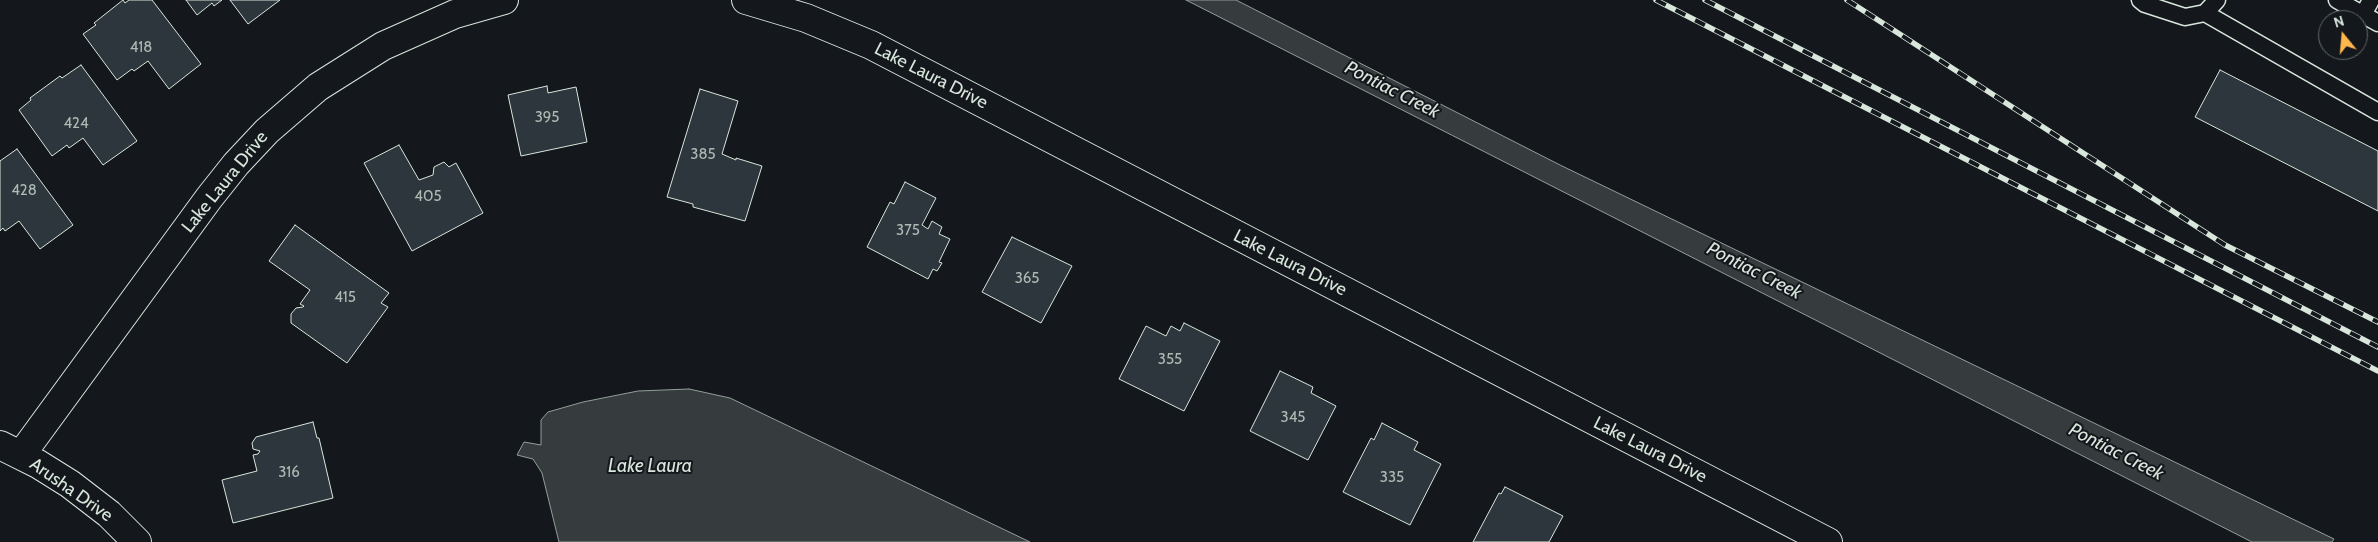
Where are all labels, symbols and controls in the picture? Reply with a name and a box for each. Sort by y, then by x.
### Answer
north arrow [2318,10,2368,60]
text: N [2332,12,2346,32]
street label: Lake Laura Drive [871,38,991,114]
house number: 418 [130,39,152,57]
water label: Pontiac Creek [1341,56,1443,124]
house number: 395 [535,109,559,127]
house number: 424 [63,115,89,133]
street label: Lake Laura Drive [177,127,273,237]
house number: 385 [690,146,716,164]
house number: 428 [11,182,37,200]
house number: 405 [414,188,442,206]
house number: 375 [896,222,920,240]
street label: Lake Laura Drive [1230,225,1350,301]
water label: Pontiac Creek [1703,237,1805,305]
house number: 365 [1015,270,1039,288]
house number: 415 [334,289,356,307]
house number: 355 [1158,351,1182,369]
house number: 345 [1281,409,1305,427]
street label: Lake Laura Drive [1590,412,1710,488]
water label: Pontiac Creek [2065,418,2167,486]
street label: Arusha Drive [25,453,117,527]
water label: Lake Laura [608,455,692,477]
house number: 316 [278,464,300,482]
house number: 335 [1380,469,1404,487]

